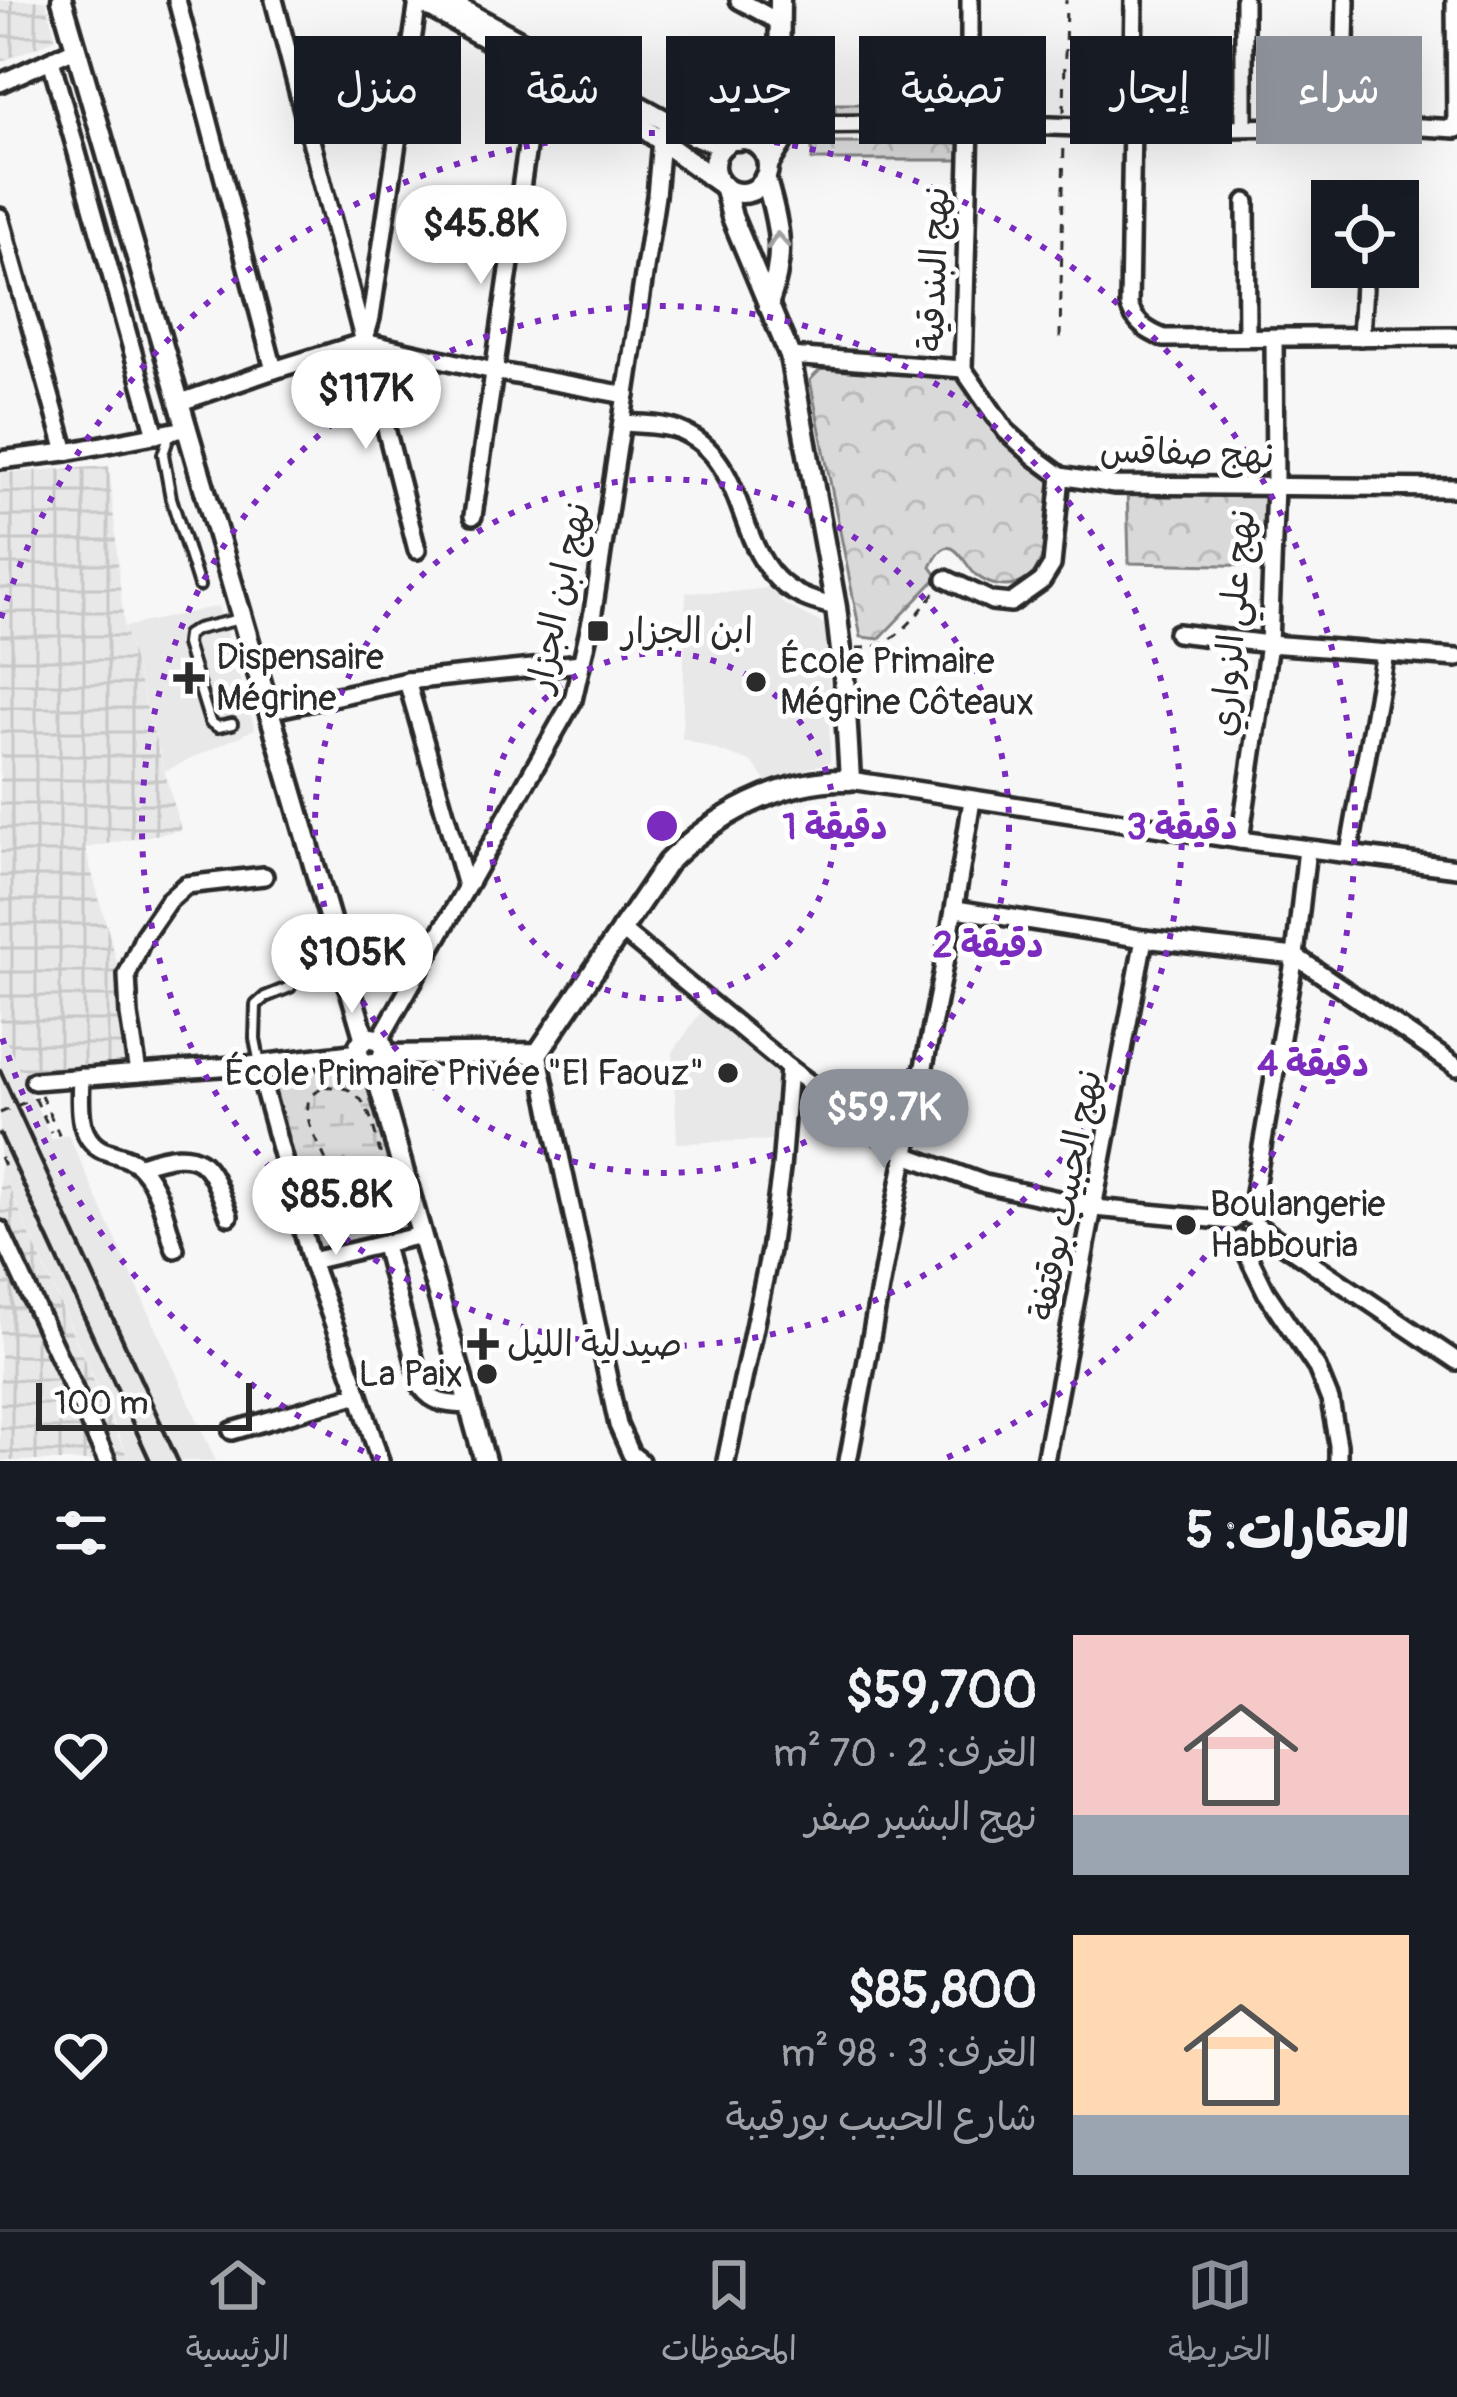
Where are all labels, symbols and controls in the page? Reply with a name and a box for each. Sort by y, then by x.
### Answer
chip: منزل [294,36,461,144]
chip: شقة [485,36,642,144]
chip: جديد [666,36,835,144]
chip: تصفية [859,36,1046,144]
chip: إيجار [1070,36,1232,144]
chip: شراء [1256,36,1422,144]
map controls [1311,180,1419,288]
button: locate [1311,180,1419,288]
pin: $45.8K [383,185,579,287]
street label: نهج البندقية [909,186,960,352]
text: $45.8K [423,199,539,248]
one-way arrow [766,231,791,250]
pin: $117K [282,350,450,452]
text: $117K [318,364,414,413]
street label: نهج صفاقس [1099,427,1275,480]
street label: نهج ابن الجزار [516,498,602,699]
street label: نهج علي الزواري [1201,507,1273,739]
place label: ابن الجزار [619,609,753,654]
marker: ابن الجزار [585,618,611,644]
place label: Dispensaire Mégrine [216,635,384,721]
place label: École Primaire Mégrine Côteaux [780,639,1034,725]
marker: Dispensaire Mégrine [173,662,205,694]
marker: École Primaire Mégrine Côteaux [743,669,769,695]
centre of rings [641,805,683,847]
text: 1 دقيقة [783,805,887,850]
text: 3 دقيقة [1127,805,1237,850]
pin: $105K [268,914,436,1016]
text: 2 دقيقة [933,923,1043,968]
text: $105K [298,928,406,977]
text: 4 دقيقة [1257,1042,1369,1087]
place label: École Primaire Privée "El Faouz" [225,1051,704,1096]
marker: École Primaire Privée "El Faouz" [715,1060,741,1086]
street label: نهج الحبيب بوقتفة [1020,1066,1113,1324]
pin: $59.7K [786,1069,982,1171]
text: $59.7K [826,1083,942,1132]
pin: $85.8K [238,1156,434,1258]
text: $85.8K [279,1170,393,1219]
place label: Boulangerie Habbouria [1210,1182,1386,1268]
marker: Boulangerie Habbouria [1173,1212,1199,1238]
place label: صيدلية الليل [507,1322,682,1367]
marker: صيدلية الليل [470,1331,496,1357]
place label: La Paix [359,1352,463,1397]
marker: La Paix [474,1361,500,1387]
scale bar [36,1377,252,1430]
text: 100 m [54,1383,148,1424]
text: العقارات: 5 [1186,1499,1409,1563]
icon: filters [48,1500,114,1566]
text: $59,700 [846,1659,1037,1723]
icon: home [1169,1683,1313,1827]
icon: heart [48,1722,114,1788]
text: الغرف: 2 · 70 m² [773,1729,1037,1778]
text: نهج البشير صفر [805,1793,1037,1842]
text: $85,800 [848,1959,1037,2023]
icon: home [1169,1983,1313,2127]
icon: heart [48,2022,114,2088]
text: الغرف: 3 · 98 m² [781,2029,1037,2078]
text: شارع الحبيب بورقيبة [725,2093,1037,2142]
tab: الرئيسية [186,2252,289,2378]
tab: المحفوظات [661,2252,797,2378]
tab: الخريطة [1168,2252,1271,2378]

